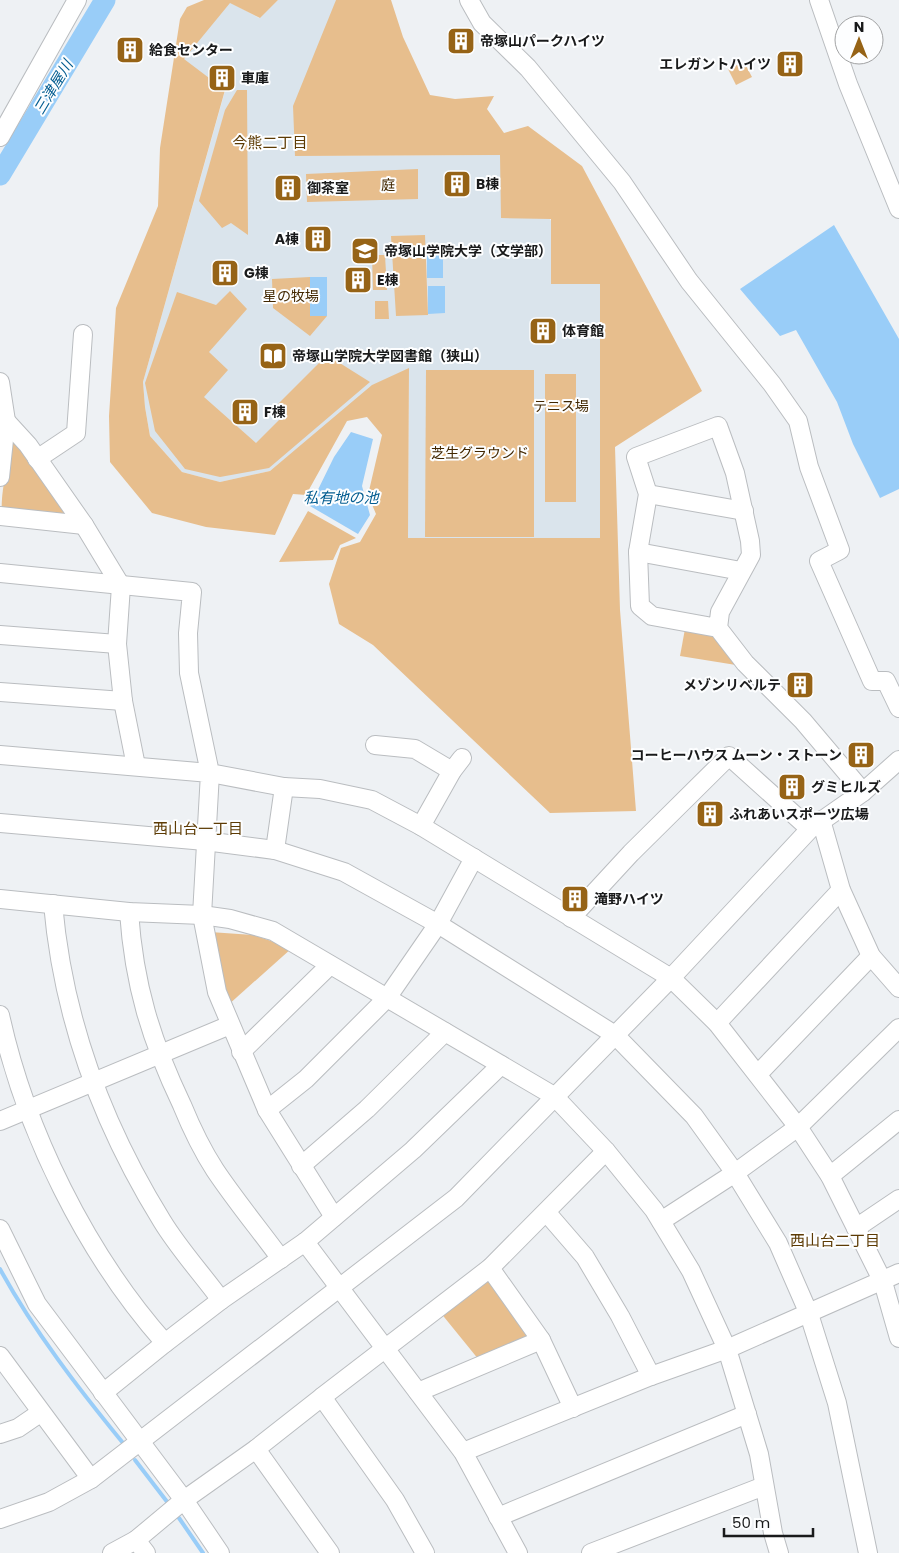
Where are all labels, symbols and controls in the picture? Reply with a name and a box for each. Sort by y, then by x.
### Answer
north arrow [834,15,884,65]
text: N [854,17,864,37]
building icon: 帝塚山パークハイツ [446,26,476,56]
place label: 帝塚山パークハイツ [480,31,605,51]
building icon: 給食センター [115,35,145,65]
place label: 給食センター [149,40,233,60]
building icon: エレガントハイツ [775,49,805,79]
water label: 三津屋川 [29,54,78,118]
place label: エレガントハイツ [659,54,771,74]
building icon: 車庫 [207,63,237,93]
place label: 車庫 [241,68,269,88]
district label: 今熊二丁目 [232,132,308,153]
building icon: B棟 [442,169,472,199]
building icon: 御茶室 [273,173,303,203]
place label: B棟 [476,174,499,194]
park label: 庭 [381,175,395,195]
place label: 御茶室 [307,178,349,198]
building icon: A棟 [303,224,333,254]
place label: A棟 [275,229,299,249]
school or university icon: 帝塚山学院大学（文学部） [350,236,380,266]
place label: 帝塚山学院大学（文学部） [384,241,552,261]
building icon: G棟 [210,258,240,288]
place label: G棟 [244,263,269,283]
building icon: E棟 [343,265,373,295]
place label: E棟 [377,270,399,290]
park label: 星の牧場 [263,286,319,306]
building icon: 体育館 [528,316,558,346]
place label: 体育館 [562,321,604,341]
library icon: 帝塚山学院大学図書館（狭山） [258,341,288,371]
place label: 帝塚山学院大学図書館（狭山） [292,346,488,366]
park label: テニス場 [533,396,589,416]
building icon: F棟 [230,397,260,427]
place label: F棟 [264,402,286,422]
park label: 芝生グラウンド [431,443,529,463]
water label: 私有地の池 [303,487,380,508]
building icon: メゾンリベルテ [785,670,815,700]
place label: メゾンリベルテ [683,675,781,695]
building icon: コーヒーハウス ムーン・ストーン [846,740,876,770]
place label: コーヒーハウス ムーン・ストーン [631,745,842,765]
building icon: グミヒルズ [777,772,807,802]
place label: グミヒルズ [811,777,881,797]
building icon: ふれあいスポーツ広場 [695,799,725,829]
place label: ふれあいスポーツ広場 [729,804,869,824]
district label: 西山台一丁目 [153,818,243,839]
building icon: 滝野ハイツ [560,884,590,914]
place label: 滝野ハイツ [594,889,664,909]
district label: 西山台二丁目 [790,1230,880,1251]
scale bar [724,1506,813,1538]
text: 50 m [732,1512,770,1533]

